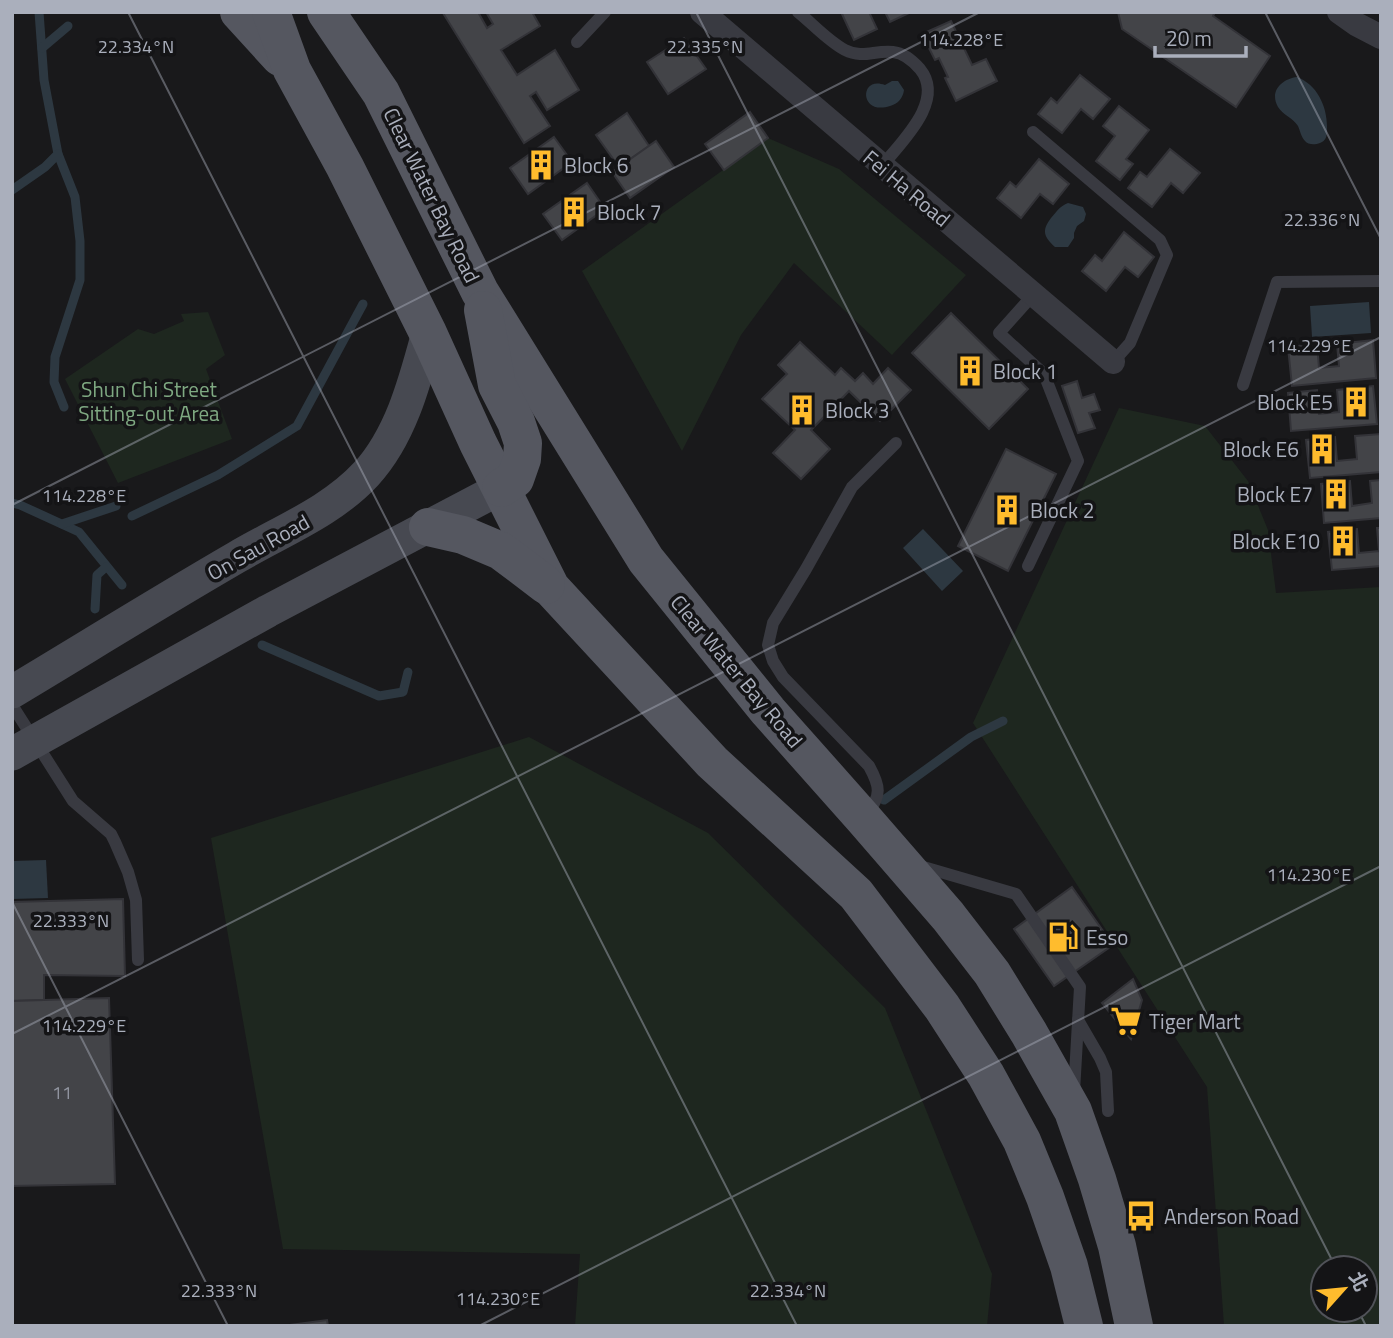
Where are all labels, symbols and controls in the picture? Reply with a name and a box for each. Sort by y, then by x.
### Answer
scale bar [1155,14,1246,58]
text: 20 m [1166,22,1212,54]
text: 114.228°E [919,26,1003,53]
text: 22.334°N [98,33,174,60]
text: 22.335°N [667,33,743,60]
street label: Clear Water Bay Road [376,102,488,288]
street label: Fei Ha Road [856,142,958,234]
building icon: Block 6 [524,148,558,182]
place label: Block 6 [564,149,628,181]
building icon: Block 7 [557,195,591,229]
place label: Block 7 [597,196,661,228]
text: 22.336°N [1284,206,1360,233]
text: 114.229°E [1267,332,1351,359]
building icon: Block 1 [953,354,987,388]
place label: Block 1 [993,355,1057,387]
park label: Shun Chi Street Sitting-out Area [78,373,220,429]
building icon: Block E5 [1339,385,1373,419]
place label: Block E5 [1257,386,1333,418]
building icon: Block 3 [785,393,819,427]
place label: Block 3 [825,394,889,426]
building icon: Block E6 [1305,432,1339,466]
place label: Block E6 [1223,433,1299,465]
building icon: Block E7 [1319,477,1353,511]
place label: Block E7 [1237,478,1313,510]
text: 114.228°E [42,482,126,509]
building icon: Block 2 [990,493,1024,527]
place label: Block 2 [1030,494,1094,526]
street label: On Sau Road [201,506,315,588]
building icon: Block E10 [1326,524,1360,558]
place label: Block E10 [1232,525,1320,557]
street label: Clear Water Bay Road [663,587,811,755]
text: 114.230°E [1267,861,1351,888]
text: 22.333°N [33,907,109,934]
fuel station icon: Esso [1046,920,1080,954]
place label: Esso [1086,921,1128,953]
supermarket icon: Tiger Mart [1109,1004,1143,1038]
place label: Tiger Mart [1149,1005,1241,1037]
text: 114.229°E [42,1012,126,1039]
house number: 11 [52,1079,72,1106]
bus stop icon: Anderson Road [1124,1199,1158,1233]
place label: Anderson Road [1164,1200,1299,1232]
north arrow [1309,1254,1379,1324]
text: 北 [1342,1266,1377,1296]
text: 22.333°N [181,1277,257,1304]
text: 22.334°N [750,1277,826,1304]
text: 114.230°E [456,1285,540,1312]

